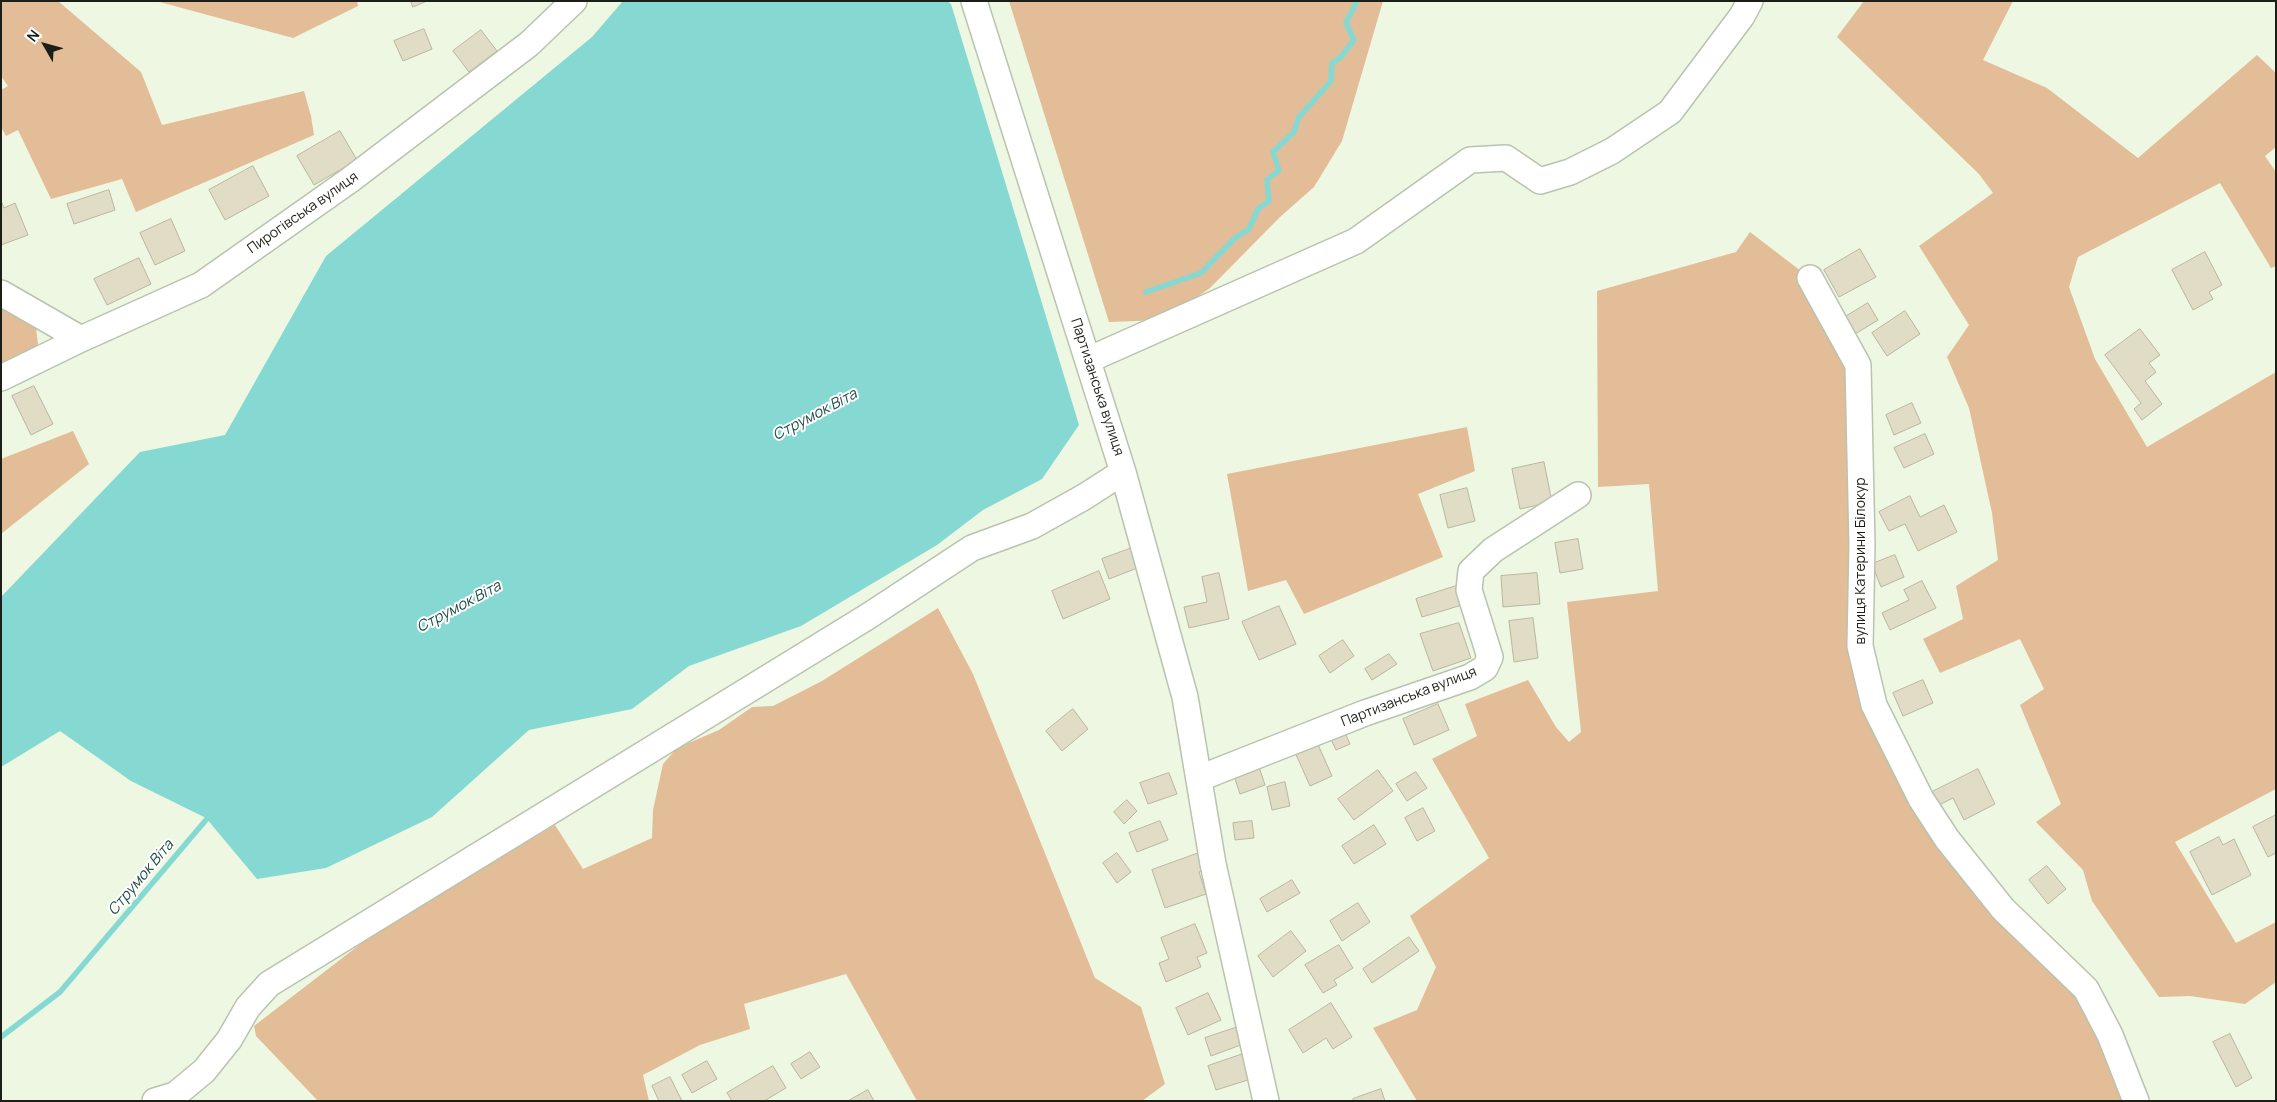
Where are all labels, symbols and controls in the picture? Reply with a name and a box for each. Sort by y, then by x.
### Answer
north arrow [20,20,70,70]
text: N [22,26,43,45]
street label: Пирогівська вулиця [244,168,362,258]
street label: Партизанська вулиця [1067,316,1127,458]
water label: Струмок Віта [770,385,860,445]
street label: вулиця Катерини Білокур [1853,477,1869,645]
water label: Струмок Віта [414,577,504,637]
street label: Партизанська вулиця [1339,663,1479,731]
water label: Струмок Віта [104,837,178,919]

